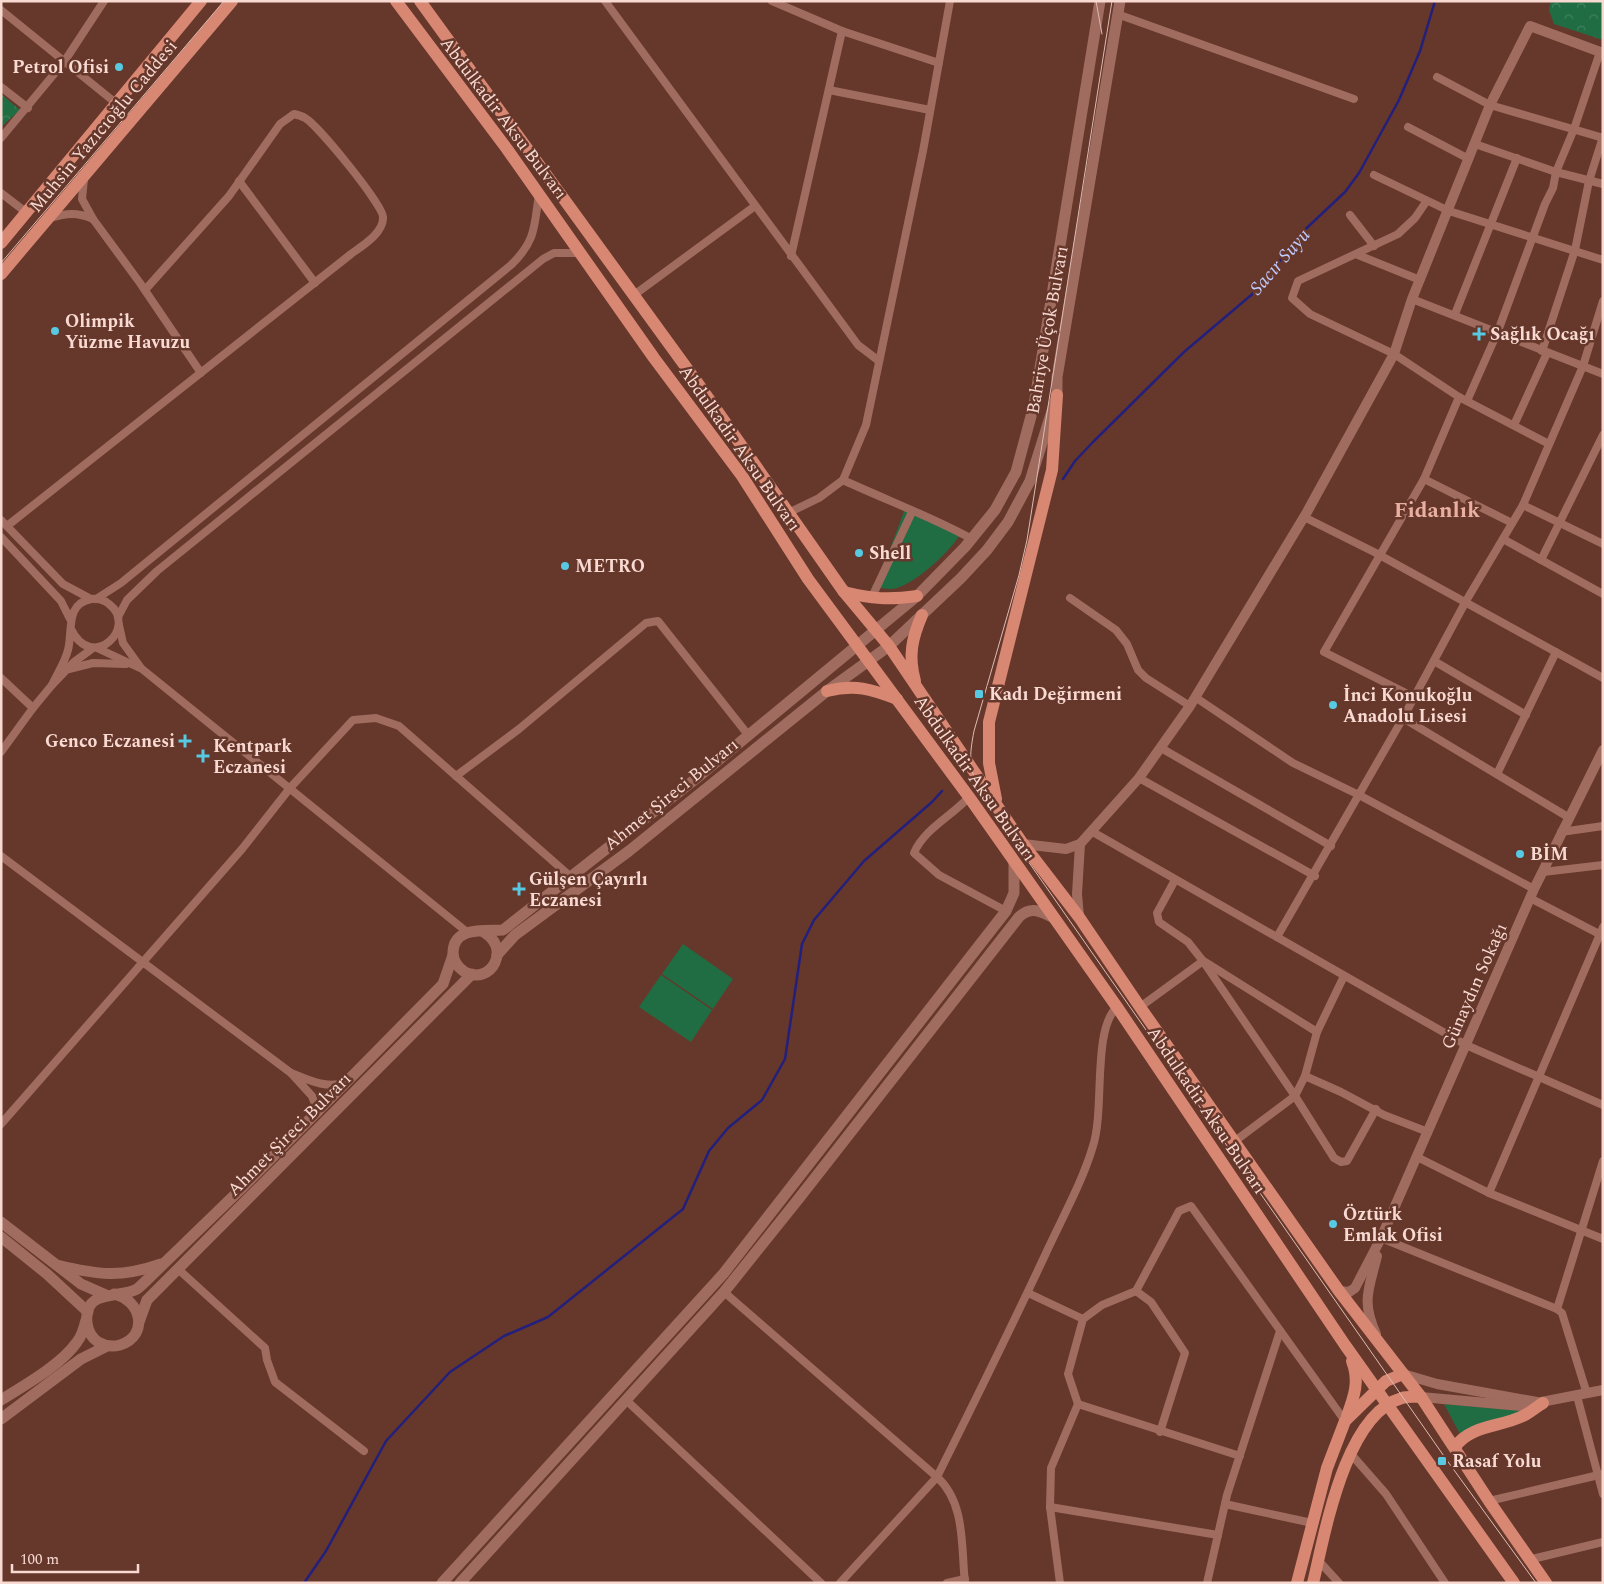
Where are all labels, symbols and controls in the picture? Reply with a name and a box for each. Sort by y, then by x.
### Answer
street label: Abdulkadir Aksu Bulvarı [433,31,574,205]
street label: Muhsin Yazıcıoğlu Caddesi [23,34,184,219]
place label: Petrol Ofisi [12,54,109,81]
marker: Petrol Ofisi [113,61,125,73]
water label: Sacır Suyu [1243,222,1318,302]
street label: Bahriye Üçok Bulvarı [1019,244,1076,416]
place label: Olimpik Yüzme Havuzu [65,308,191,356]
place label: Sağlık Ocağı [1490,321,1594,348]
marker: Olimpik Yüzme Havuzu [49,325,61,337]
marker: Sağlık Ocağı [1472,327,1486,341]
street label: Abdulkadir Aksu Bulvarı [672,360,807,537]
district label: Fidanlık [1394,494,1481,527]
place label: Shell [869,540,911,567]
marker: Shell [853,547,865,559]
place label: METRO [575,553,645,580]
marker: METRO [559,560,571,572]
place label: Kadı Değirmeni [989,681,1122,708]
place label: İnci Konukoğlu Anadolu Lisesi [1343,682,1473,730]
marker: Kadı Değirmeni [973,688,985,700]
street label: Abdulkadir Aksu Bulvarı [907,690,1042,867]
marker: İnci Konukoğlu Anadolu Lisesi [1327,699,1339,711]
place label: Genco Eczanesi [45,728,175,755]
street label: Ahmet Şireci Bulvarı [598,732,744,857]
place label: Kentpark Eczanesi [213,733,292,781]
marker: Genco Eczanesi [179,735,191,747]
marker: Kentpark Eczanesi [197,750,209,762]
place label: BİM [1530,841,1568,868]
marker: BİM [1514,848,1526,860]
place label: Gülşen Çayırlı Eczanesi [529,866,648,914]
marker: Gülşen Çayırlı Eczanesi [513,883,525,895]
street label: Günaydın Sokağı [1434,919,1514,1054]
street label: Abdulkadir Aksu Bulvarı [1140,1021,1273,1200]
street label: Ahmet Şireci Bulvarı [221,1066,358,1203]
place label: Öztürk Emlak Ofisi [1343,1201,1443,1249]
marker: Öztürk Emlak Ofisi [1327,1218,1339,1230]
place label: Rasaf Yolu [1452,1448,1542,1475]
marker: Rasaf Yolu [1436,1455,1448,1467]
scale bar [12,1542,139,1574]
text: 100 m [20,1548,59,1571]

